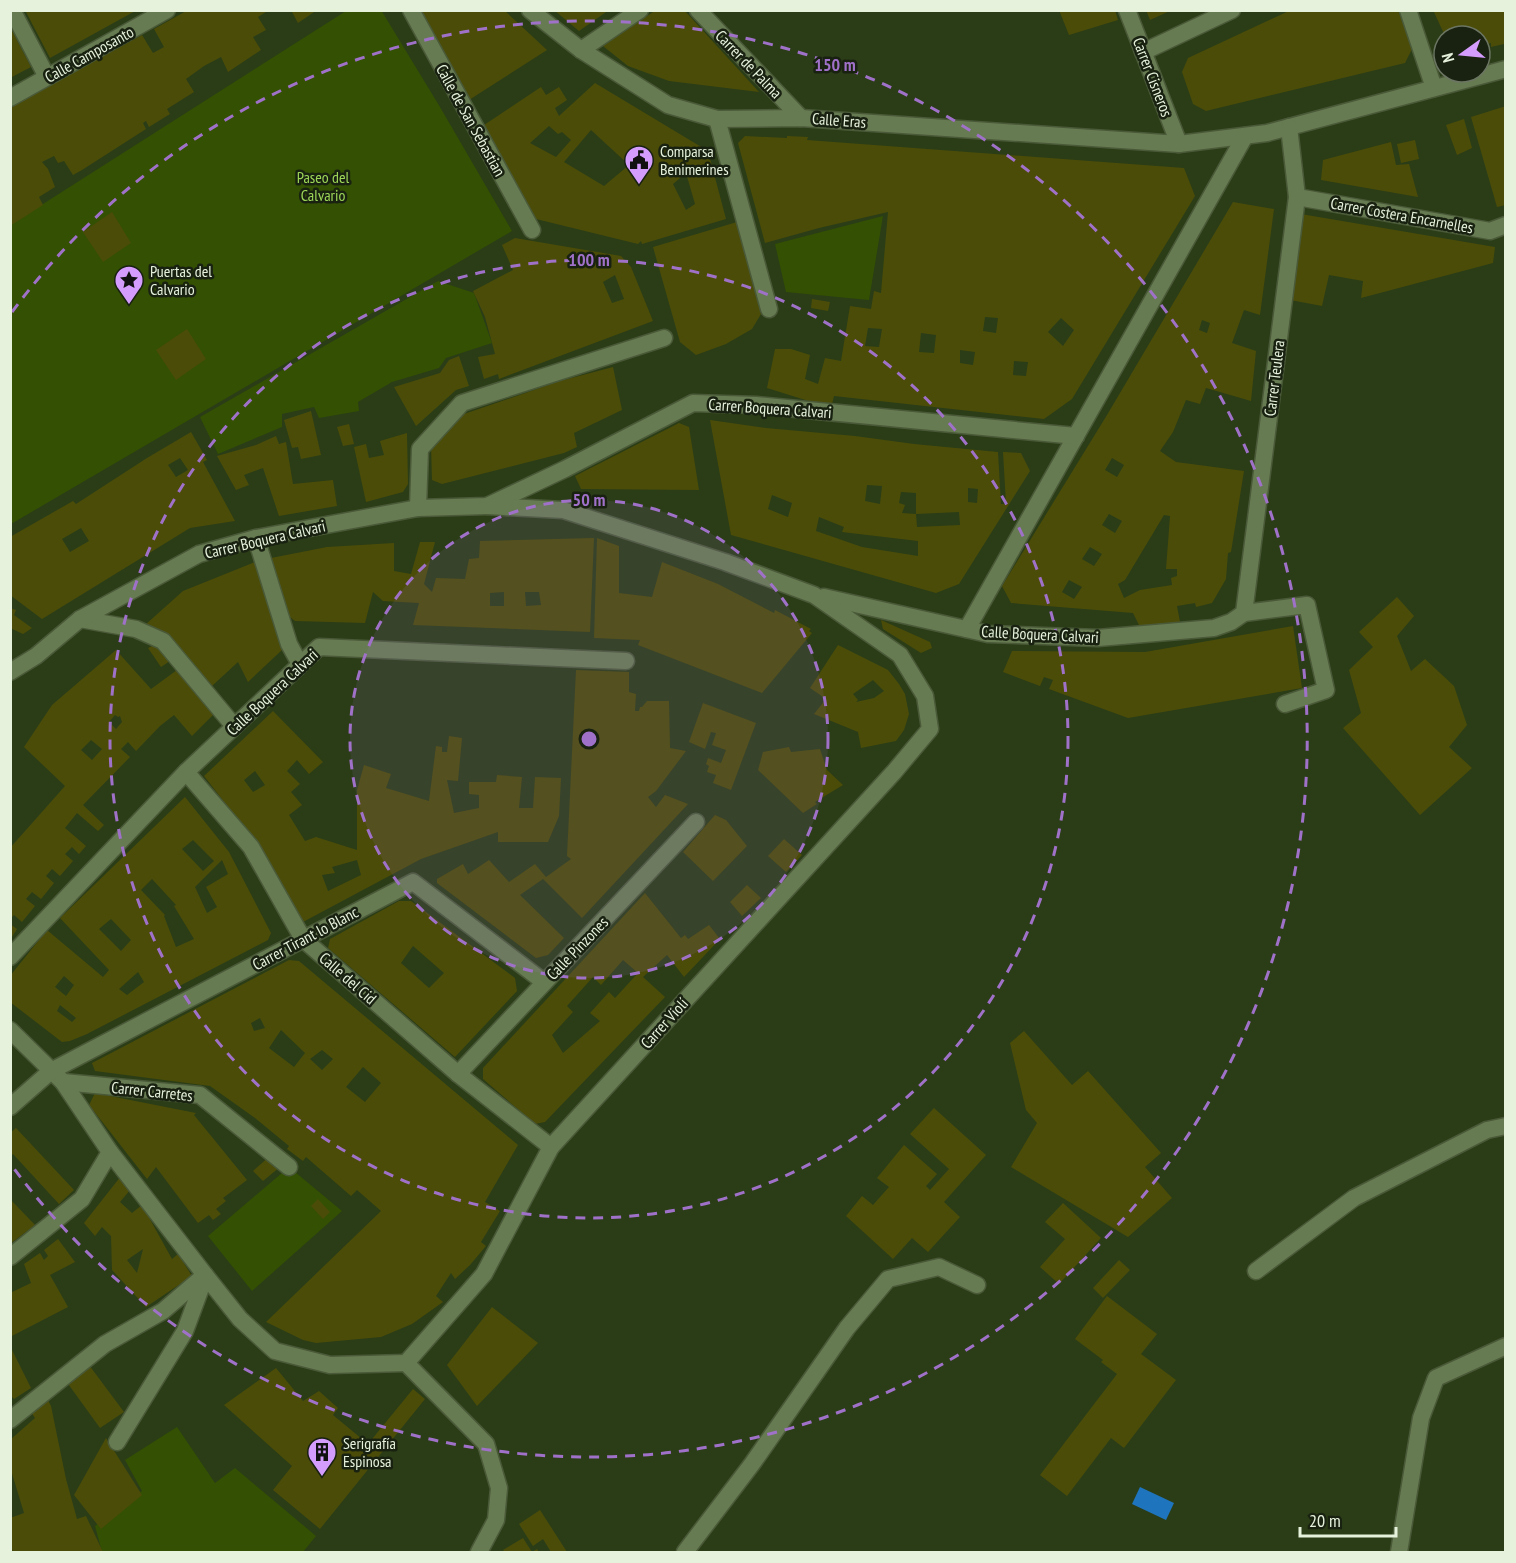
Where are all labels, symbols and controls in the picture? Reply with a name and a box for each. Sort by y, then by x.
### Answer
street label: Calle Camposanto [41,21,137,87]
north arrow [1432,24,1492,84]
street label: Carrer de Palma [711,26,787,102]
street label: Carrer Cisneros [1129,35,1177,119]
text: N [1437,51,1458,65]
text: 150 m [814,53,856,76]
street label: Calle de San Sebastian [432,60,510,180]
street label: Calle Eras [811,108,867,132]
place label: Comparsa Benimerines [660,141,729,179]
public building icon: Comparsa Benimerines [623,144,655,186]
park label: Paseo del Calvario [297,167,350,205]
street label: Carrer Costera Encarnelles [1329,193,1475,237]
text: 100 m [568,248,610,271]
place label: Puertas del Calvario [150,261,212,299]
place icon: Puertas del Calvario [113,264,145,306]
street label: Carrer Teulera [1259,339,1289,417]
street label: Carrer Boquera Calvari [708,394,832,422]
text: 50 m [573,488,605,511]
street label: Carrer Boquera Calvari [203,515,327,563]
street label: Calle Boquera Calvari [981,621,1099,647]
street label: Calle Boquera Calvari [222,645,322,739]
centre of rings [579,729,599,749]
street label: Carrer Tirant lo Blanc [249,902,362,974]
street label: Calle Pinzones [542,912,612,984]
street label: Calle del Cid [315,948,381,1008]
street label: Carrer Violí [636,993,692,1052]
street label: Carrer Carretes [110,1077,194,1105]
place label: Serigrafía Espinosa [343,1433,396,1471]
building icon: Serigrafía Espinosa [306,1436,338,1478]
scale bar [1300,1500,1396,1538]
text: 20 m [1309,1509,1341,1532]

